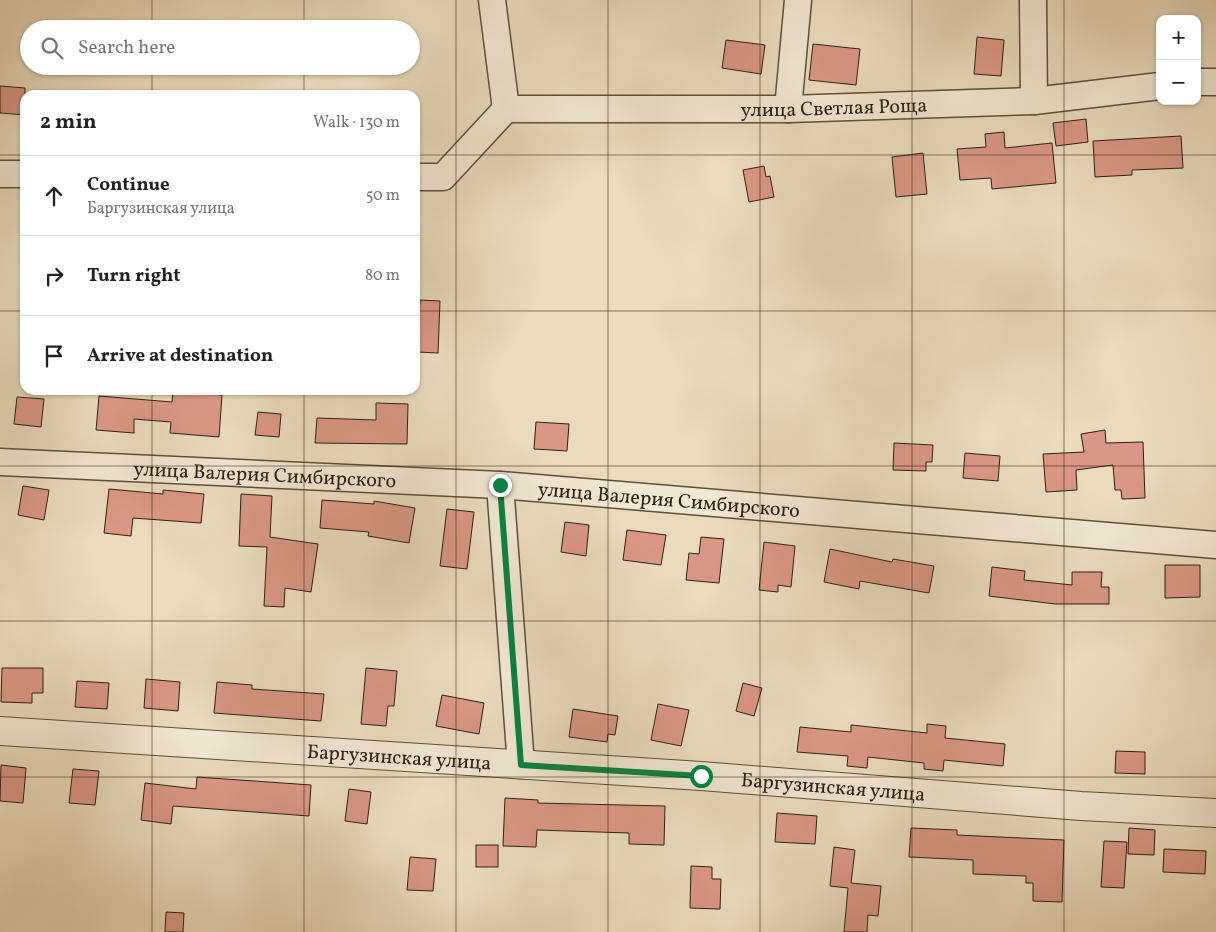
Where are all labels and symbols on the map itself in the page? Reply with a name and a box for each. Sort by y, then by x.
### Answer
street label: улица Светлая Роща [741,92,928,125]
street label: улица Валерия Симбирского [133,456,397,496]
route end [489,474,512,497]
street label: улица Валерия Симбирского [537,476,801,526]
street label: Баргузинская улица [306,739,492,779]
route start [690,765,713,788]
street label: Баргузинская улица [740,767,926,810]

